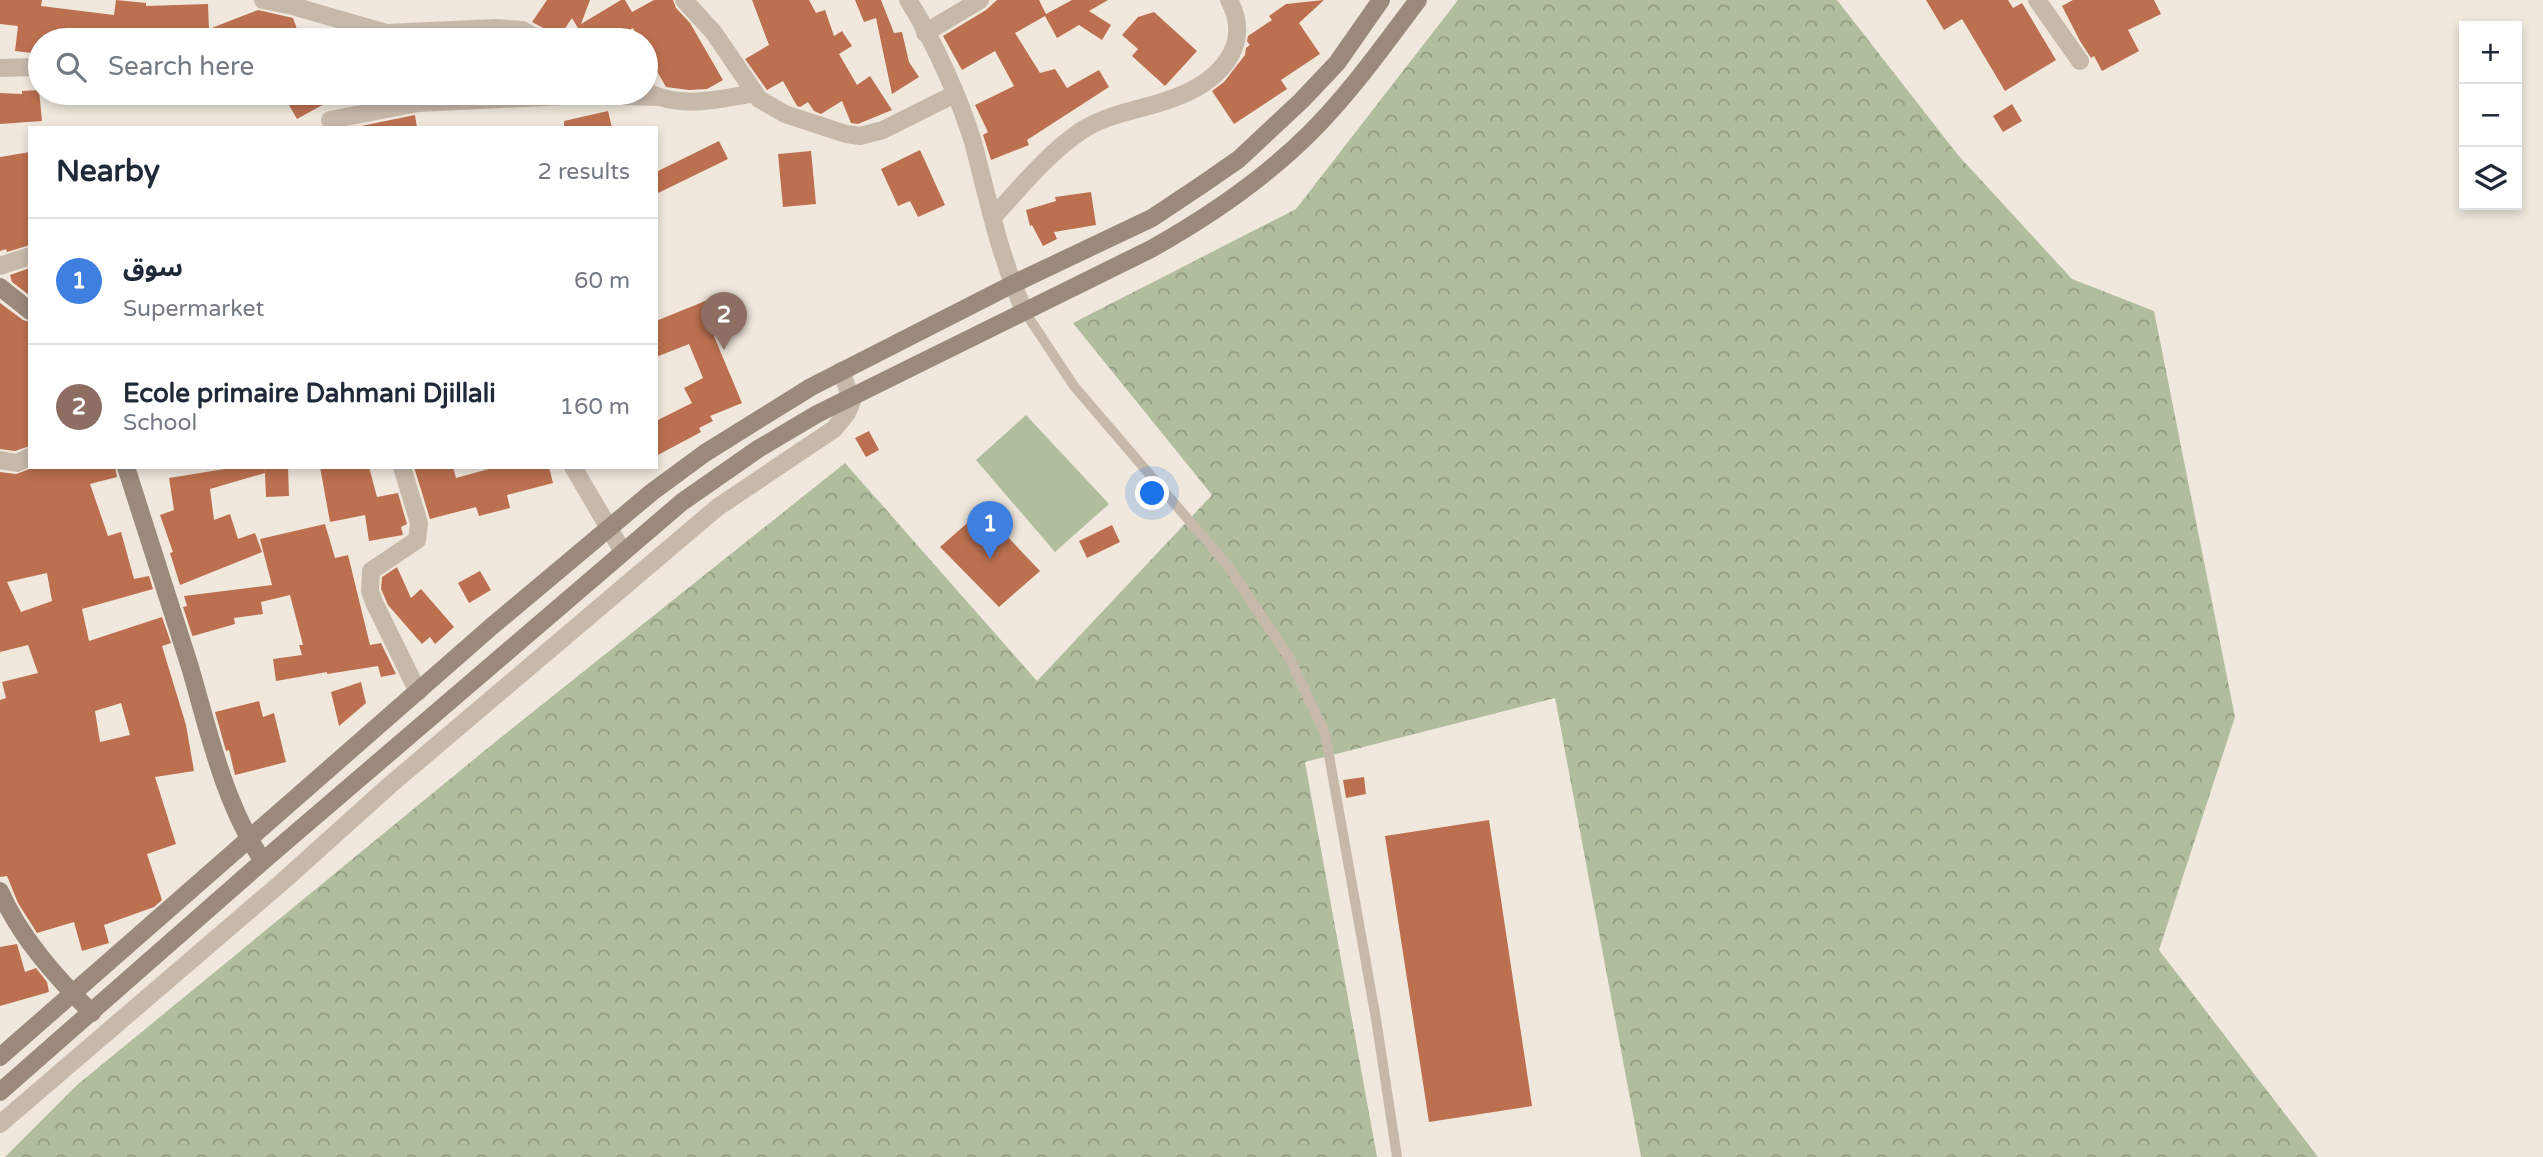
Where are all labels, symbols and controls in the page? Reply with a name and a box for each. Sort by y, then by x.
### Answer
map controls [2459,21,2522,210]
button: + [2459,21,2522,84]
search box [28,28,658,105]
icon: search [52,48,90,86]
text: Search here [108,51,254,82]
button: − [2459,84,2522,147]
button: layers [2459,147,2522,210]
text: Nearby [56,153,160,190]
text: 2 results [537,158,630,186]
text: سوق [123,252,183,283]
text: 1 [72,267,86,295]
text: 60 m [574,267,630,295]
pin: 2 [701,292,747,350]
text: Supermarket [123,295,264,323]
text: Ecole primaire Dahmani Djillali [123,378,496,409]
text: 2 [72,393,86,421]
text: 160 m [560,393,630,421]
text: School [123,409,197,437]
your location [1135,476,1169,510]
pin: 1 [967,501,1013,559]

